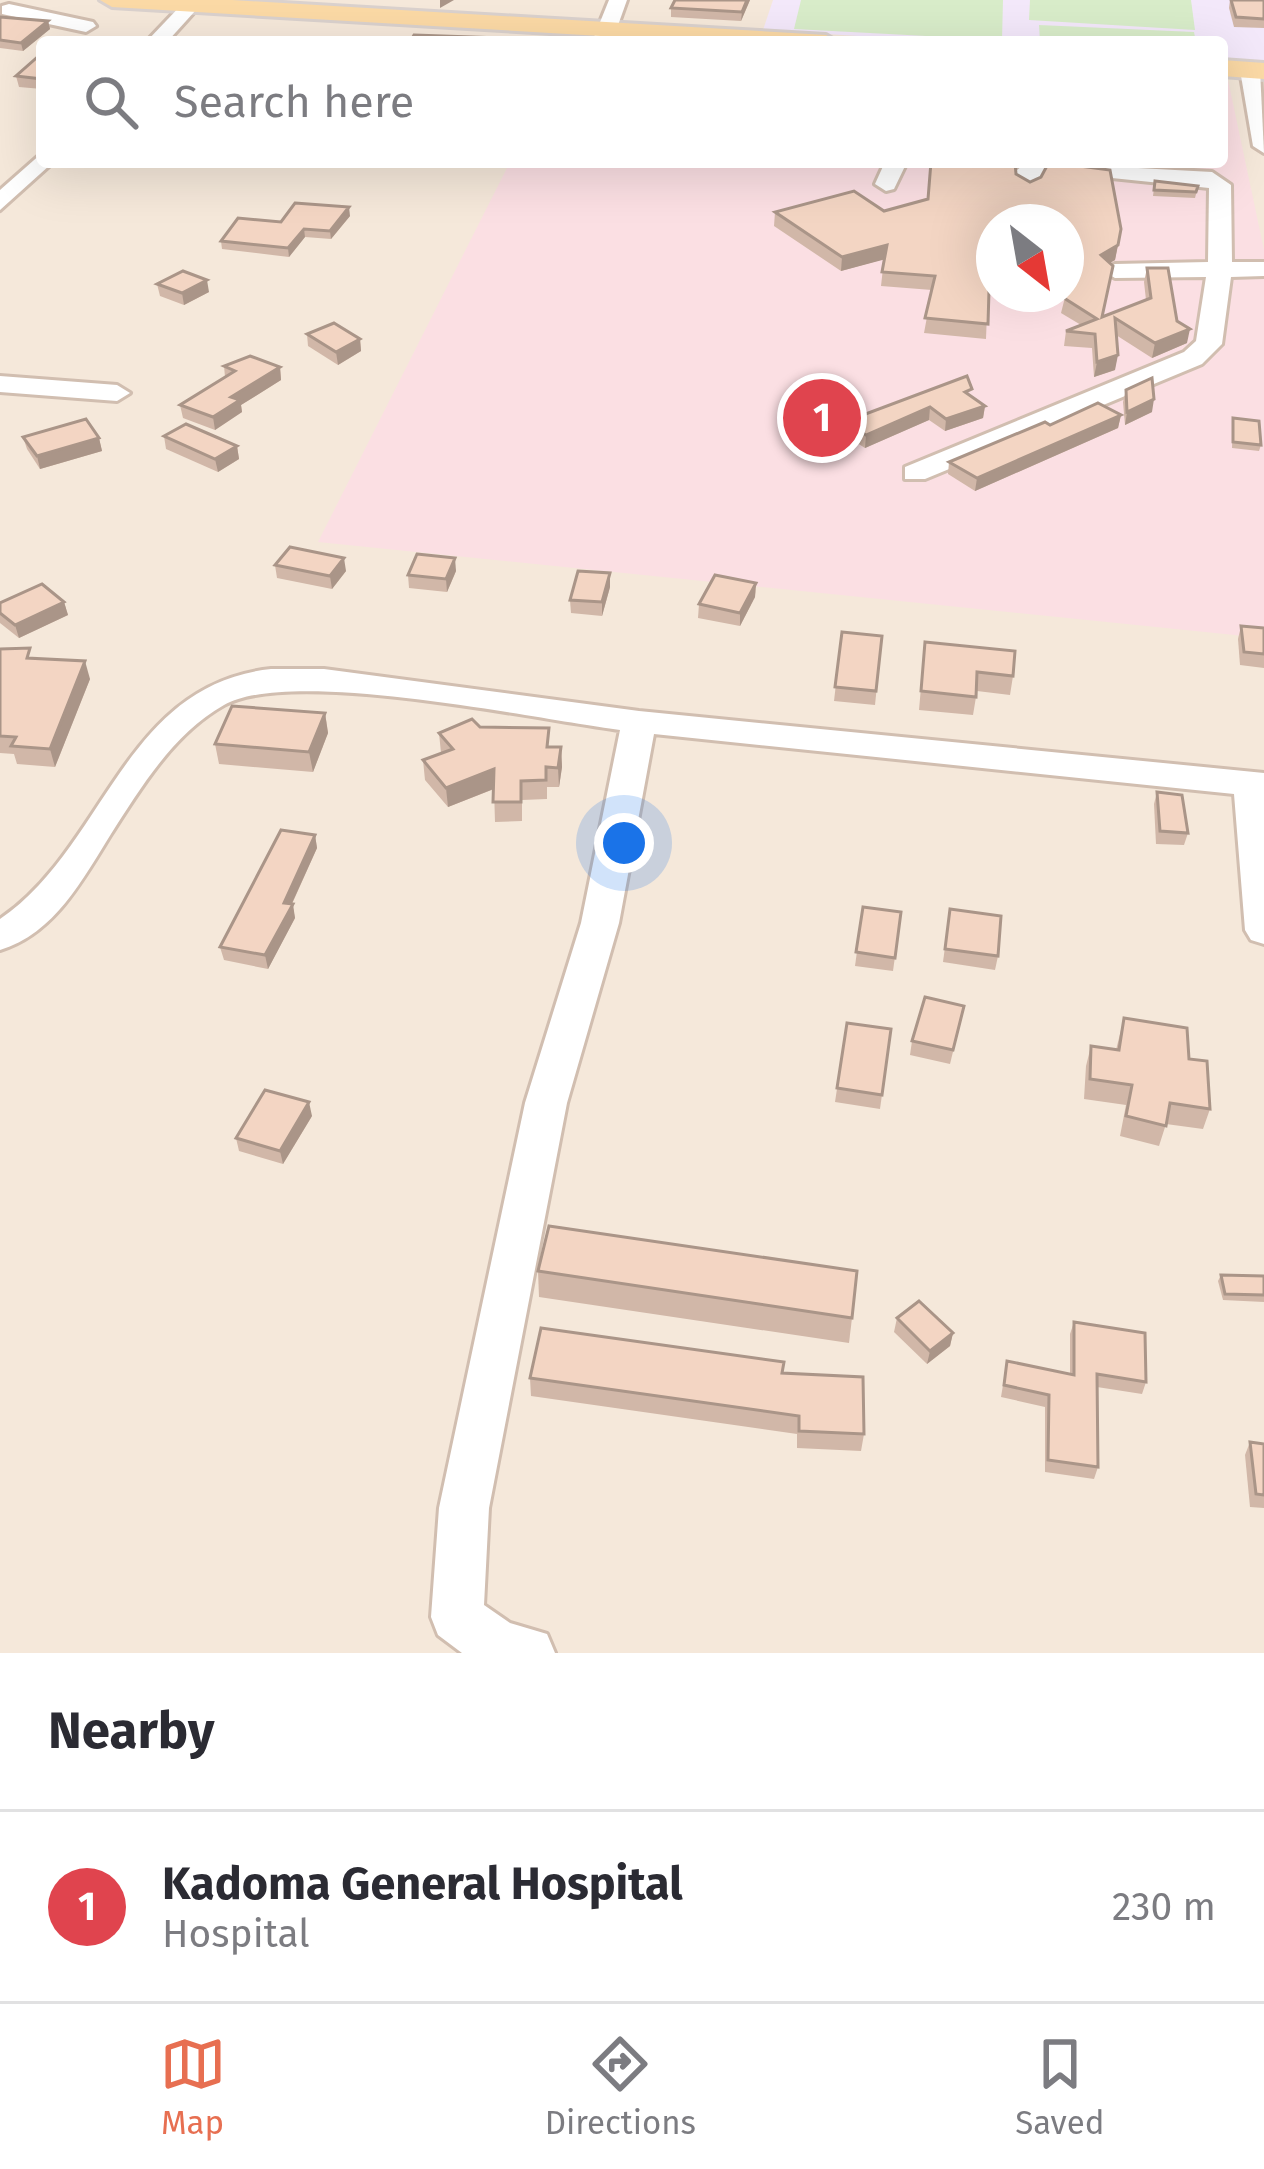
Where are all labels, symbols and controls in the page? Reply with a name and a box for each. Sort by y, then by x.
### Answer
search box [36,36,1228,168]
icon: search [78,69,144,135]
text: Search here [174,75,414,129]
north arrow [976,204,1084,312]
pin: 1 [783,373,861,463]
your location [594,813,654,873]
text: Nearby [48,1700,214,1762]
text: Kadoma General Hospital [162,1857,683,1911]
text: 1 [78,1884,96,1930]
text: 230 m [1112,1884,1216,1930]
text: Hospital [162,1911,310,1957]
tab: Map [160,2031,226,2143]
tab: Directions [545,2031,696,2143]
tab: Saved [1015,2031,1104,2143]

